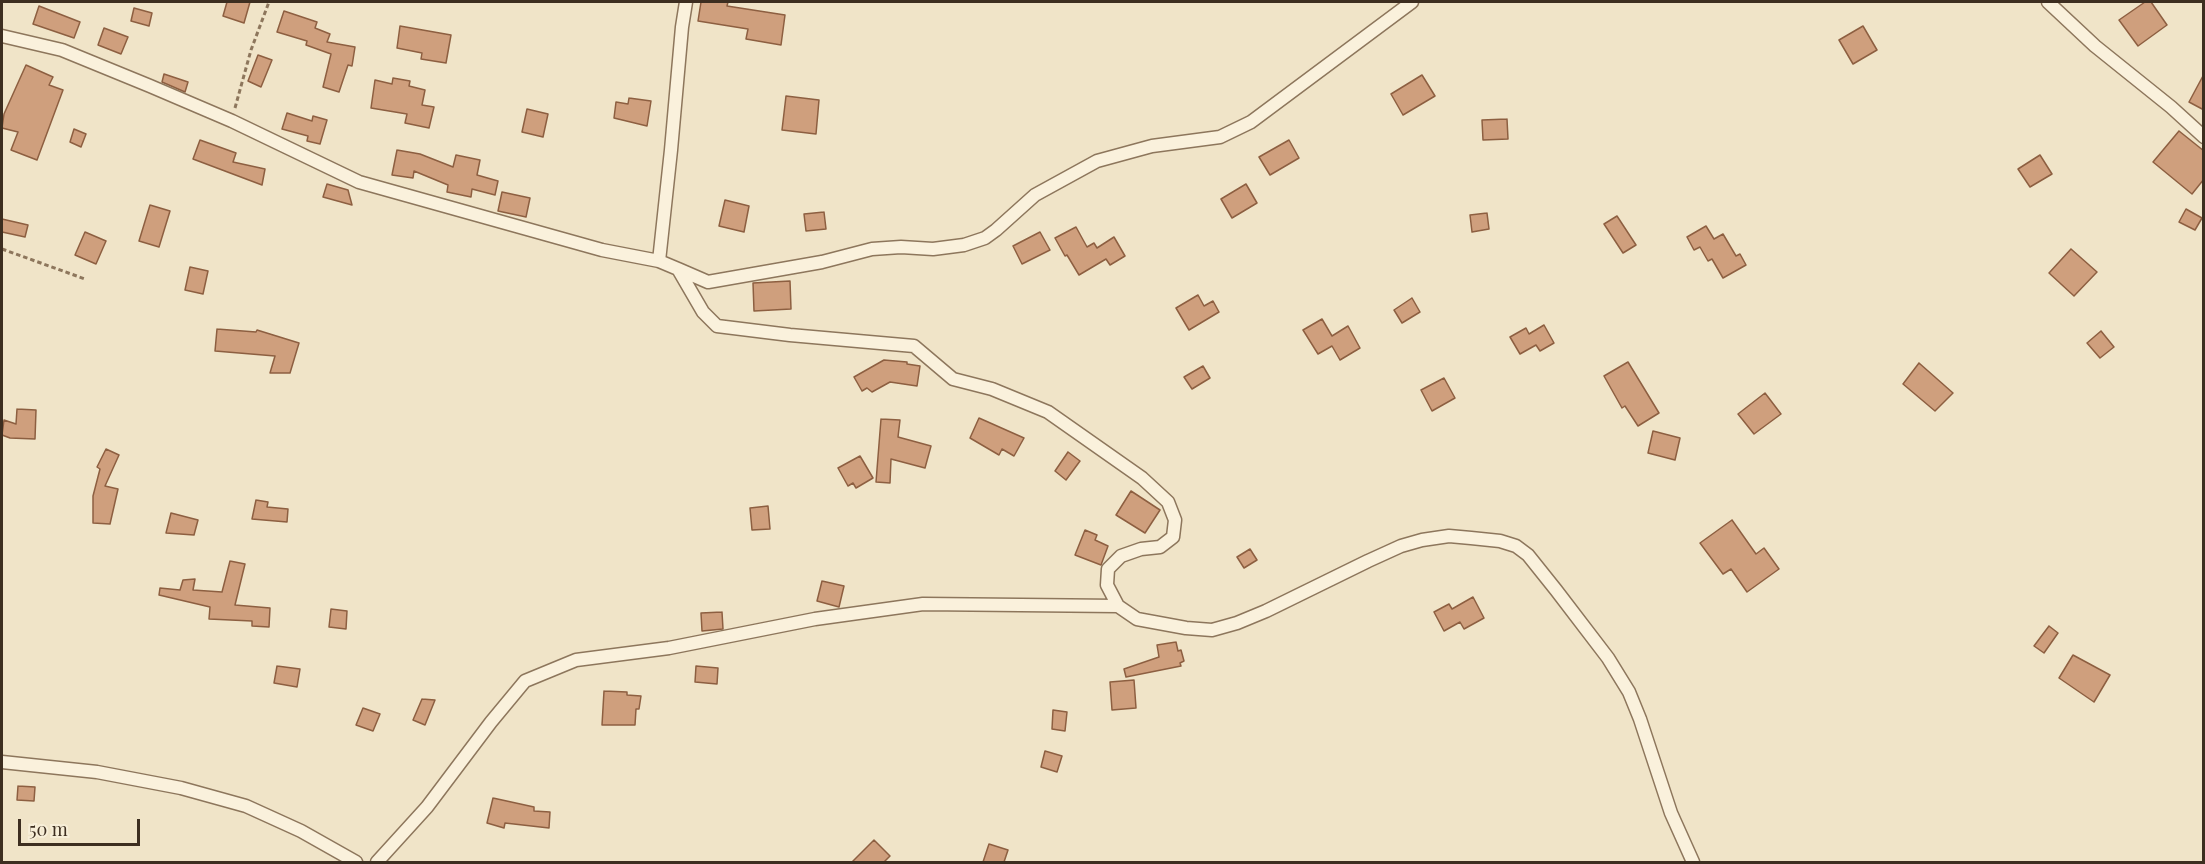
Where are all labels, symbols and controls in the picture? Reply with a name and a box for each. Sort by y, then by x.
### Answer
scale bar [21,807,142,845]
text: 50 m [29,817,68,841]

